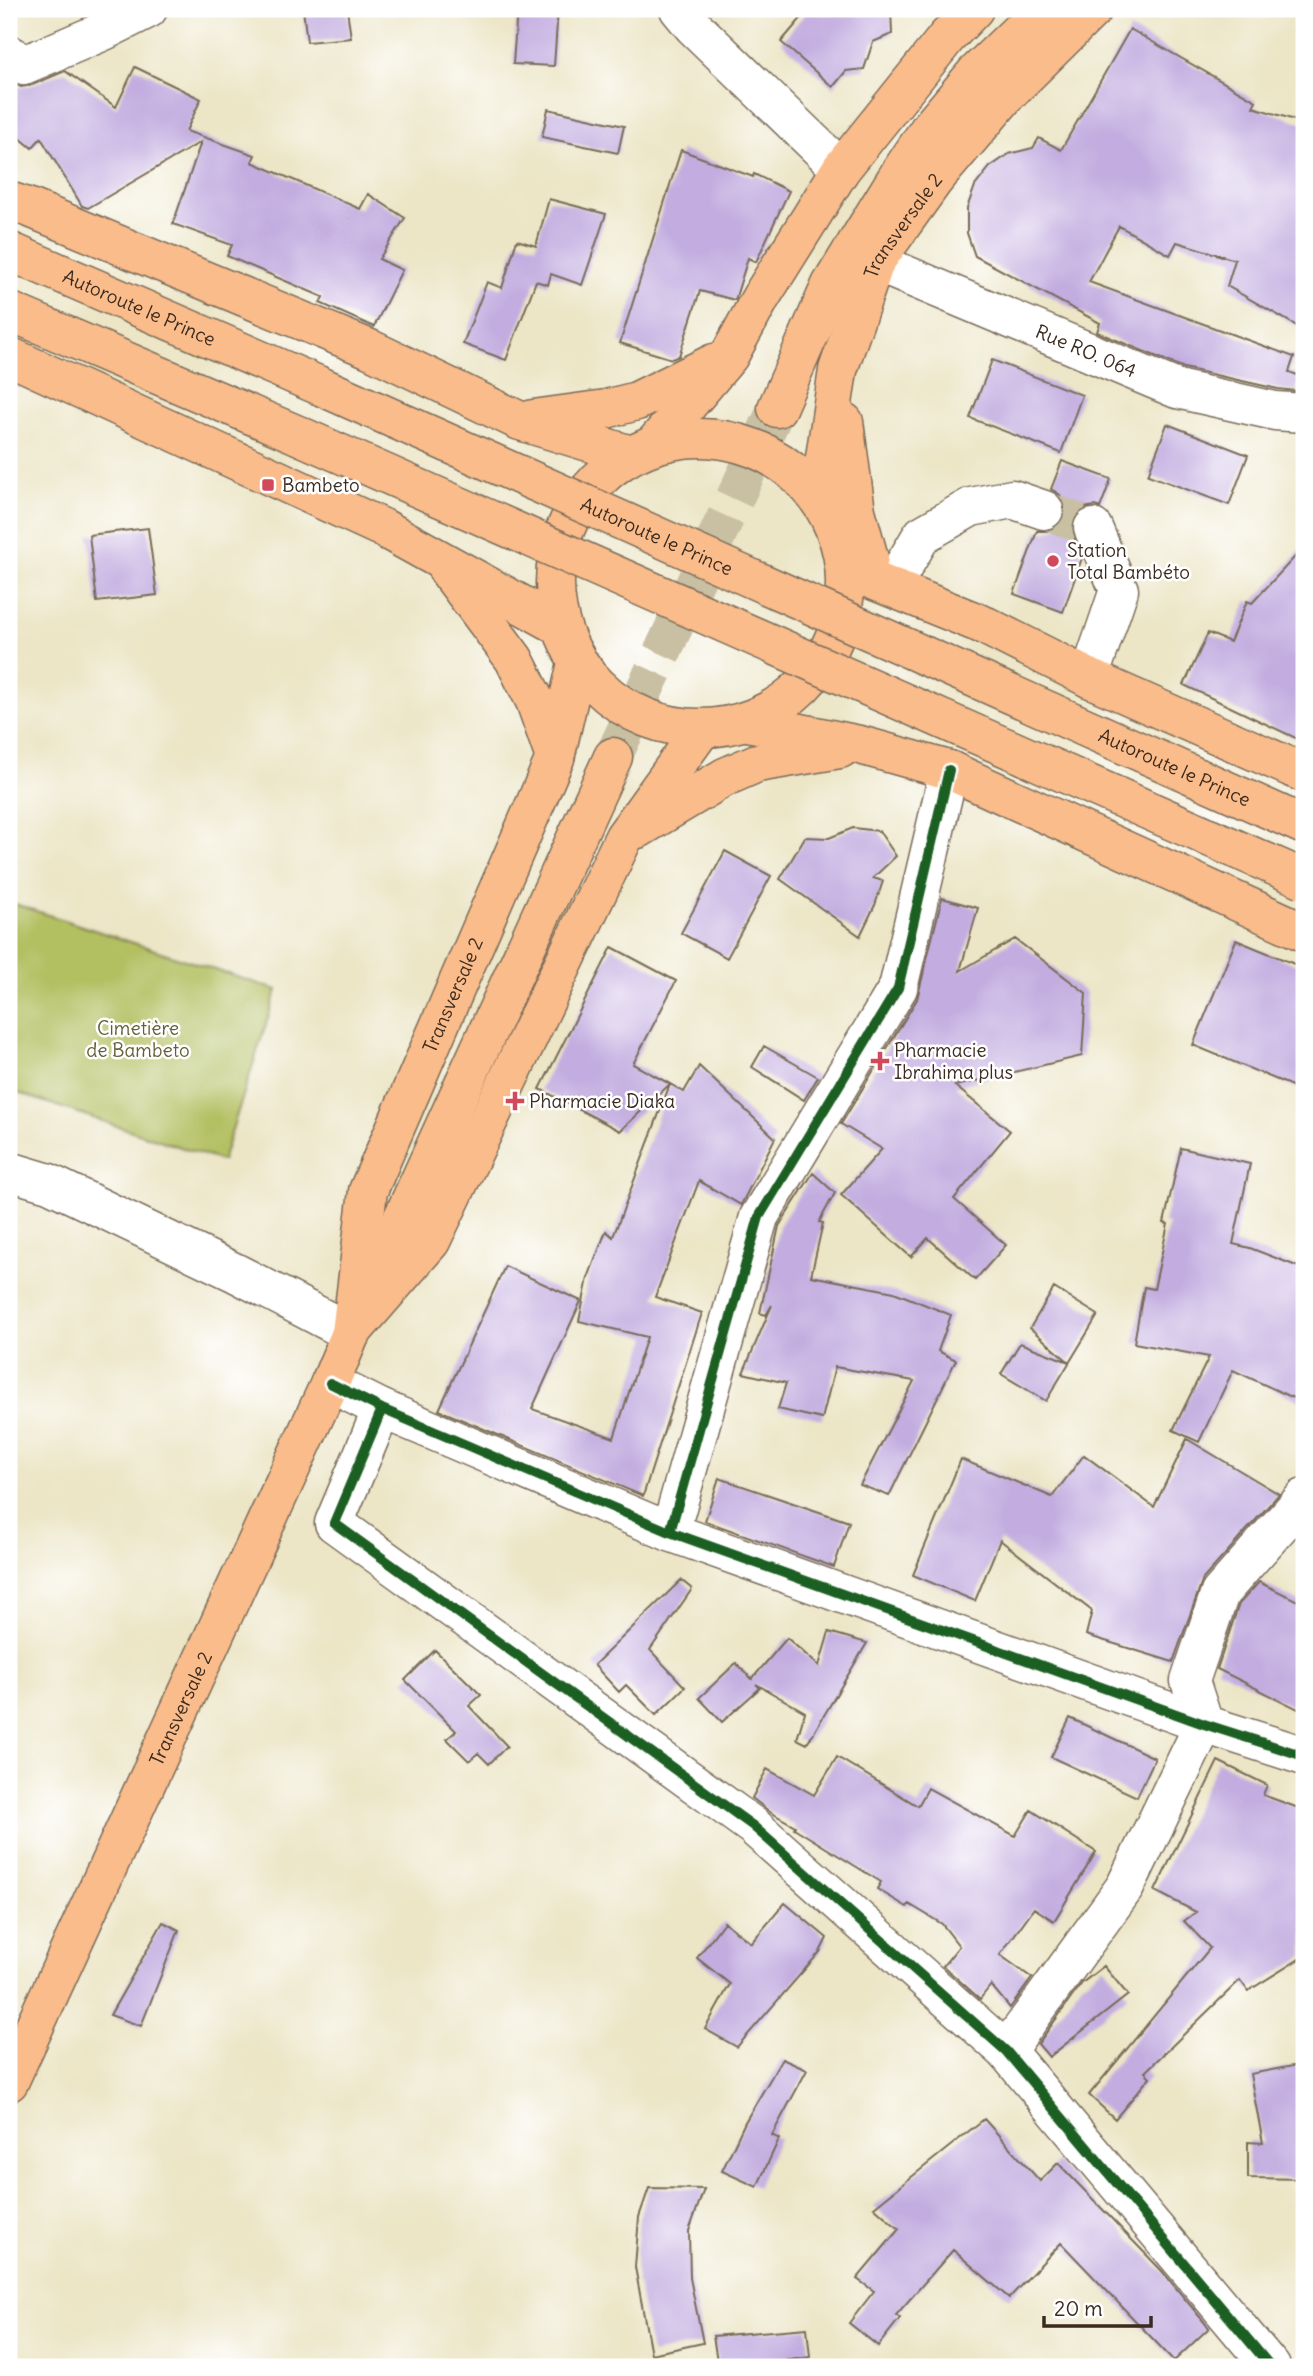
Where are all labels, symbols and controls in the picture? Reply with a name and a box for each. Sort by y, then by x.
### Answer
street label: Transversale 2 [858,168,947,281]
street label: Autoroute le Prince [59,264,219,351]
street label: Rue RO. 064 [1032,319,1140,383]
place label: Bambeto [282,473,360,497]
marker: Bambeto [260,477,276,493]
street label: Autoroute le Prince [577,492,737,581]
place label: Station Total Bambéto [1067,538,1190,584]
marker: Station Total Bambéto [1045,553,1061,569]
street label: Autoroute le Prince [1095,723,1254,812]
street label: Transversale 2 [417,934,488,1056]
park label: Cimetière de Bambeto [86,1016,190,1062]
place label: Pharmacie Ibrahima plus [894,1038,1013,1084]
marker: Pharmacie Ibrahima plus [872,1053,888,1069]
place label: Pharmacie Diaka [529,1089,675,1113]
marker: Pharmacie Diaka [507,1093,523,1109]
street label: Transversale 2 [144,1648,217,1769]
scale bar [1044,2285,1150,2329]
text: 20 m [1054,2295,1103,2322]

